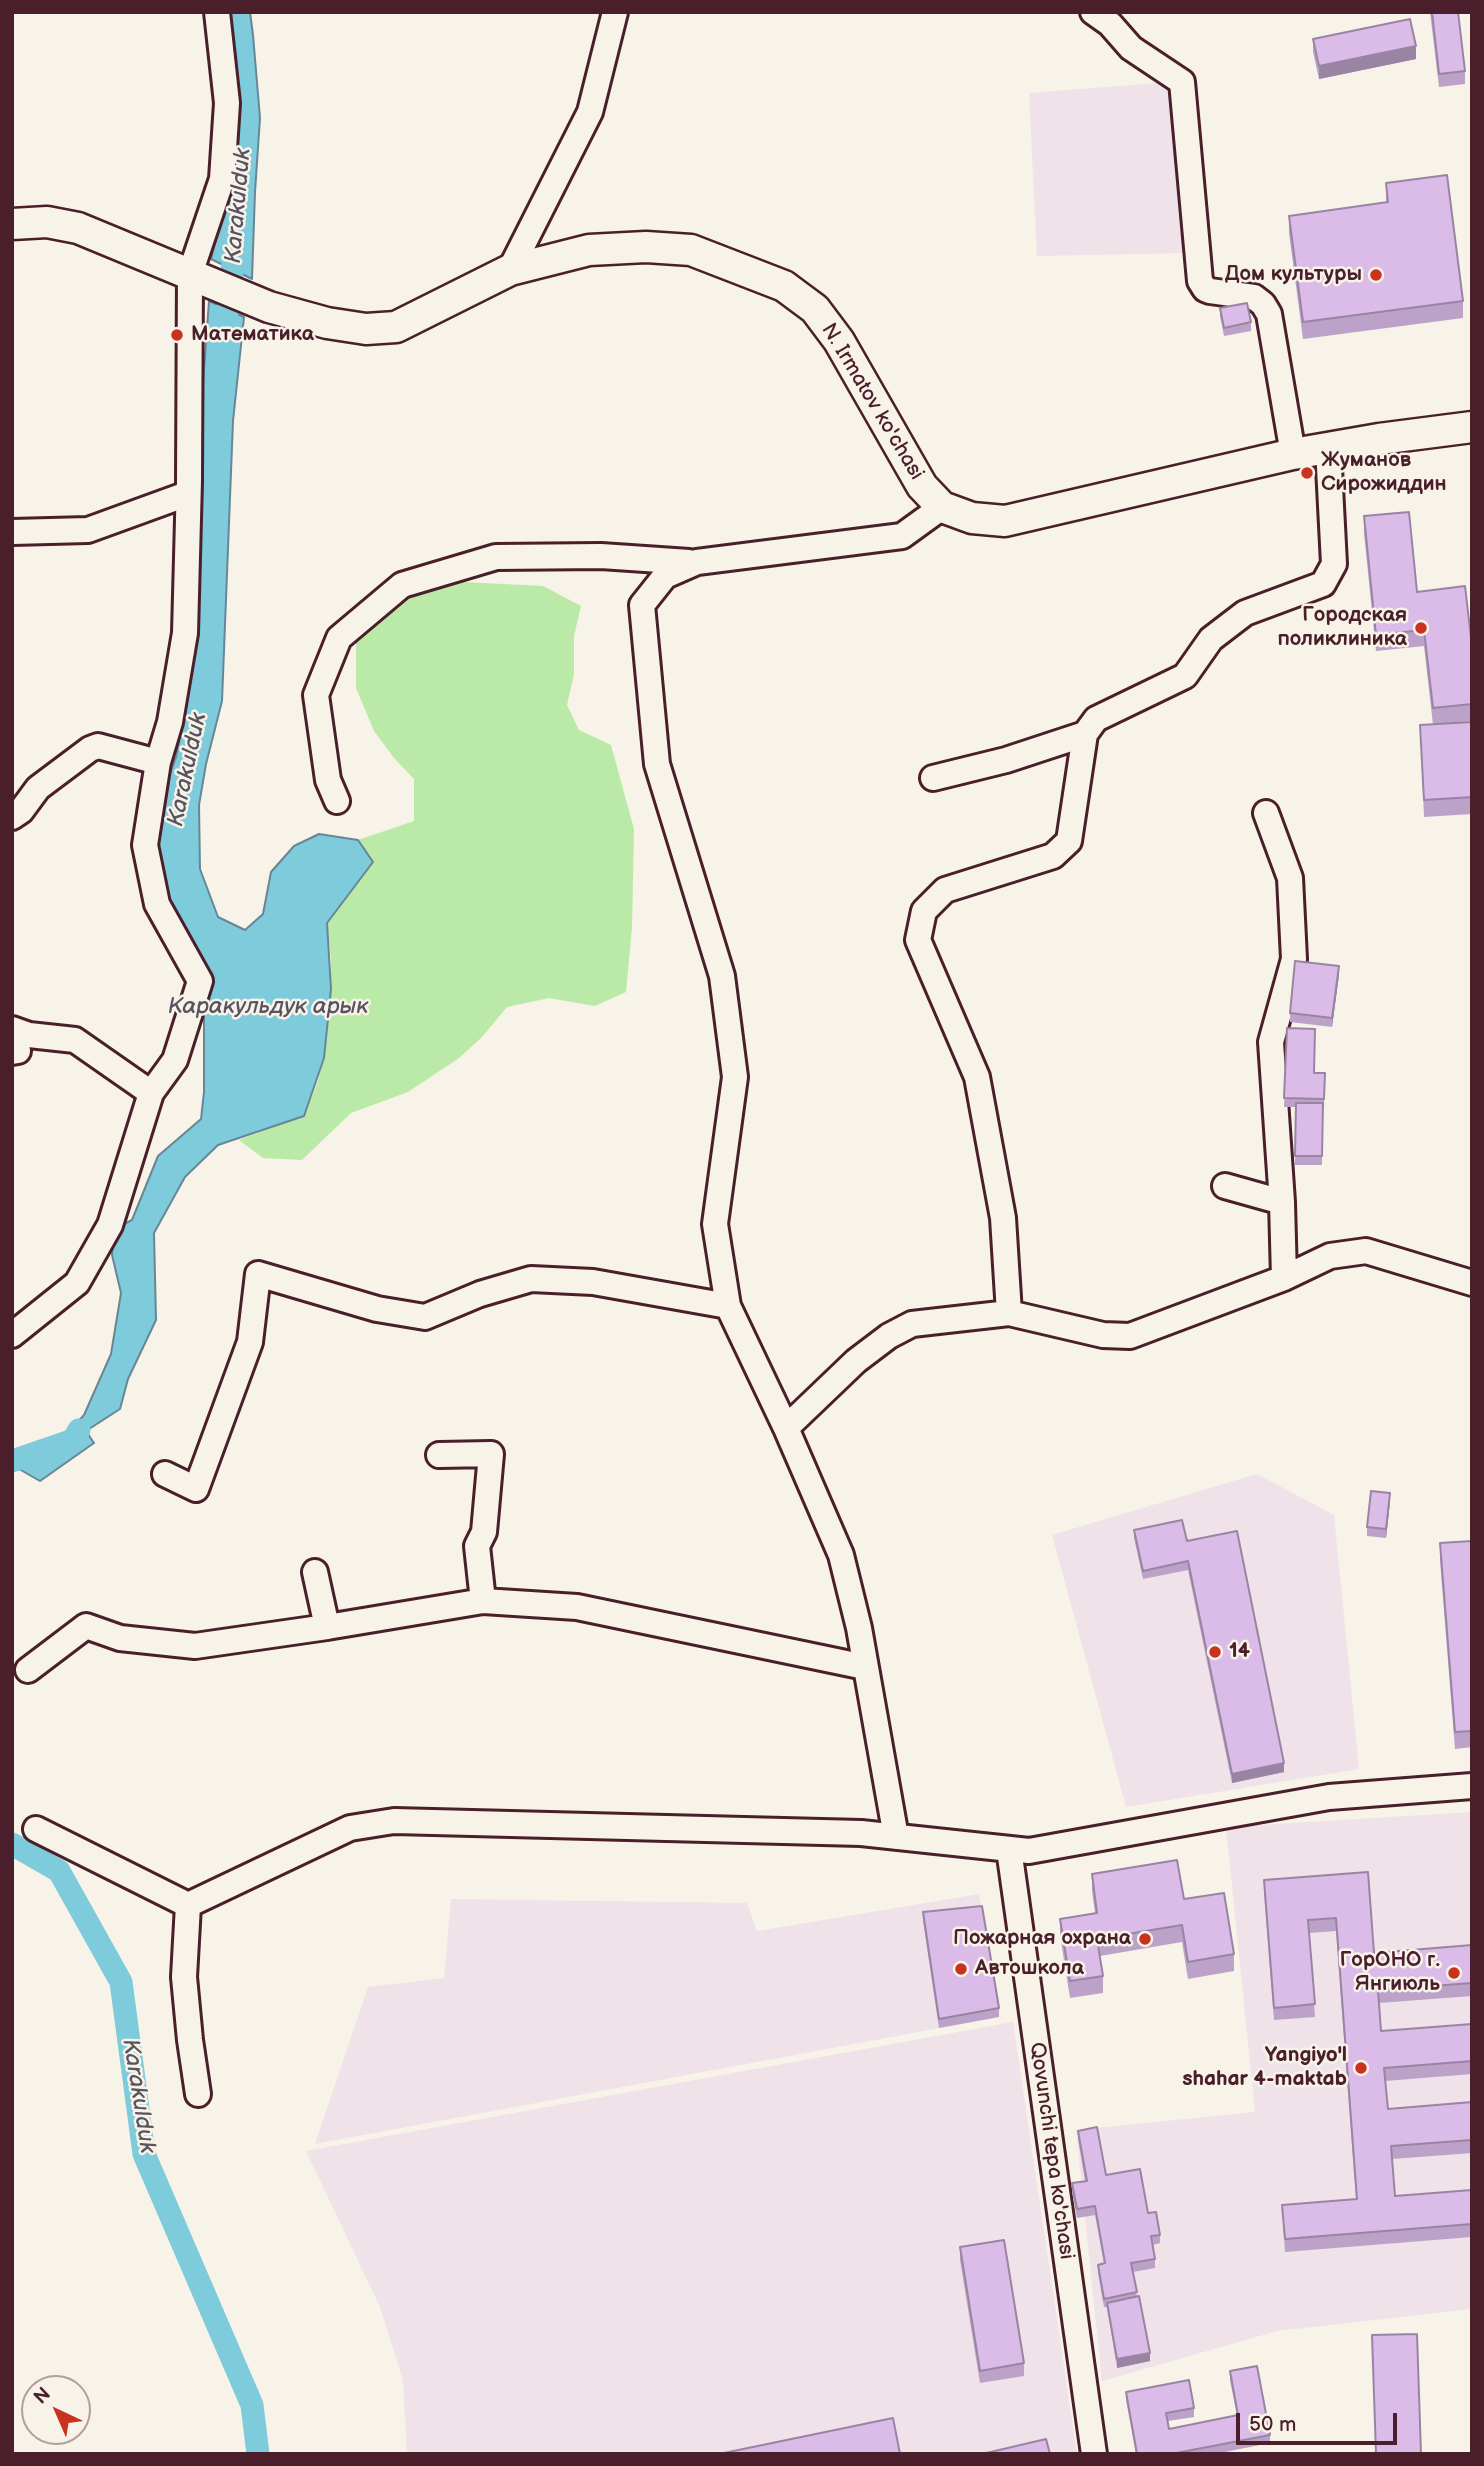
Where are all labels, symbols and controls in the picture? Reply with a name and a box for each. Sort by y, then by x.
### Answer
water label: Karakulduk [220,147,258,265]
place label: Дом культуры [1225,262,1362,288]
marker: Дом культуры [1368,267,1384,283]
street label: N. Irmatov ko'chasi [815,319,929,485]
place label: Математика [191,322,314,348]
marker: Математика [169,327,185,343]
place label: Жуманов Сирожиддин [1321,448,1447,498]
marker: Жуманов Сирожиддин [1299,465,1315,481]
place label: Городская поликлиника [1277,603,1407,653]
marker: Городская поликлиника [1413,620,1429,636]
water label: Karakulduk [163,711,213,829]
water label: Каракульдук арык [168,993,368,1021]
place label: 14 [1229,1639,1250,1665]
marker: 14 [1207,1644,1223,1660]
place label: Пожарная охрана [953,1926,1131,1952]
marker: Пожарная охрана [1137,1931,1153,1947]
place label: ГорОНО г. Янгиюль [1339,1948,1440,1998]
place label: Автошкола [975,1956,1084,1982]
marker: Автошкола [953,1961,969,1977]
marker: ГорОНО г. Янгиюль [1446,1965,1462,1981]
water label: Karakulduk [115,2037,161,2155]
street label: Qovunchi tepa ko'chasi [1023,2041,1079,2261]
place label: Yangiyo'l shahar 4-maktab [1182,2043,1347,2093]
marker: Yangiyo'l shahar 4-maktab [1353,2060,1369,2076]
north arrow [21,2375,91,2445]
text: N [29,2383,56,2409]
scale bar [1239,2400,1400,2444]
text: 50 m [1249,2412,1296,2437]

